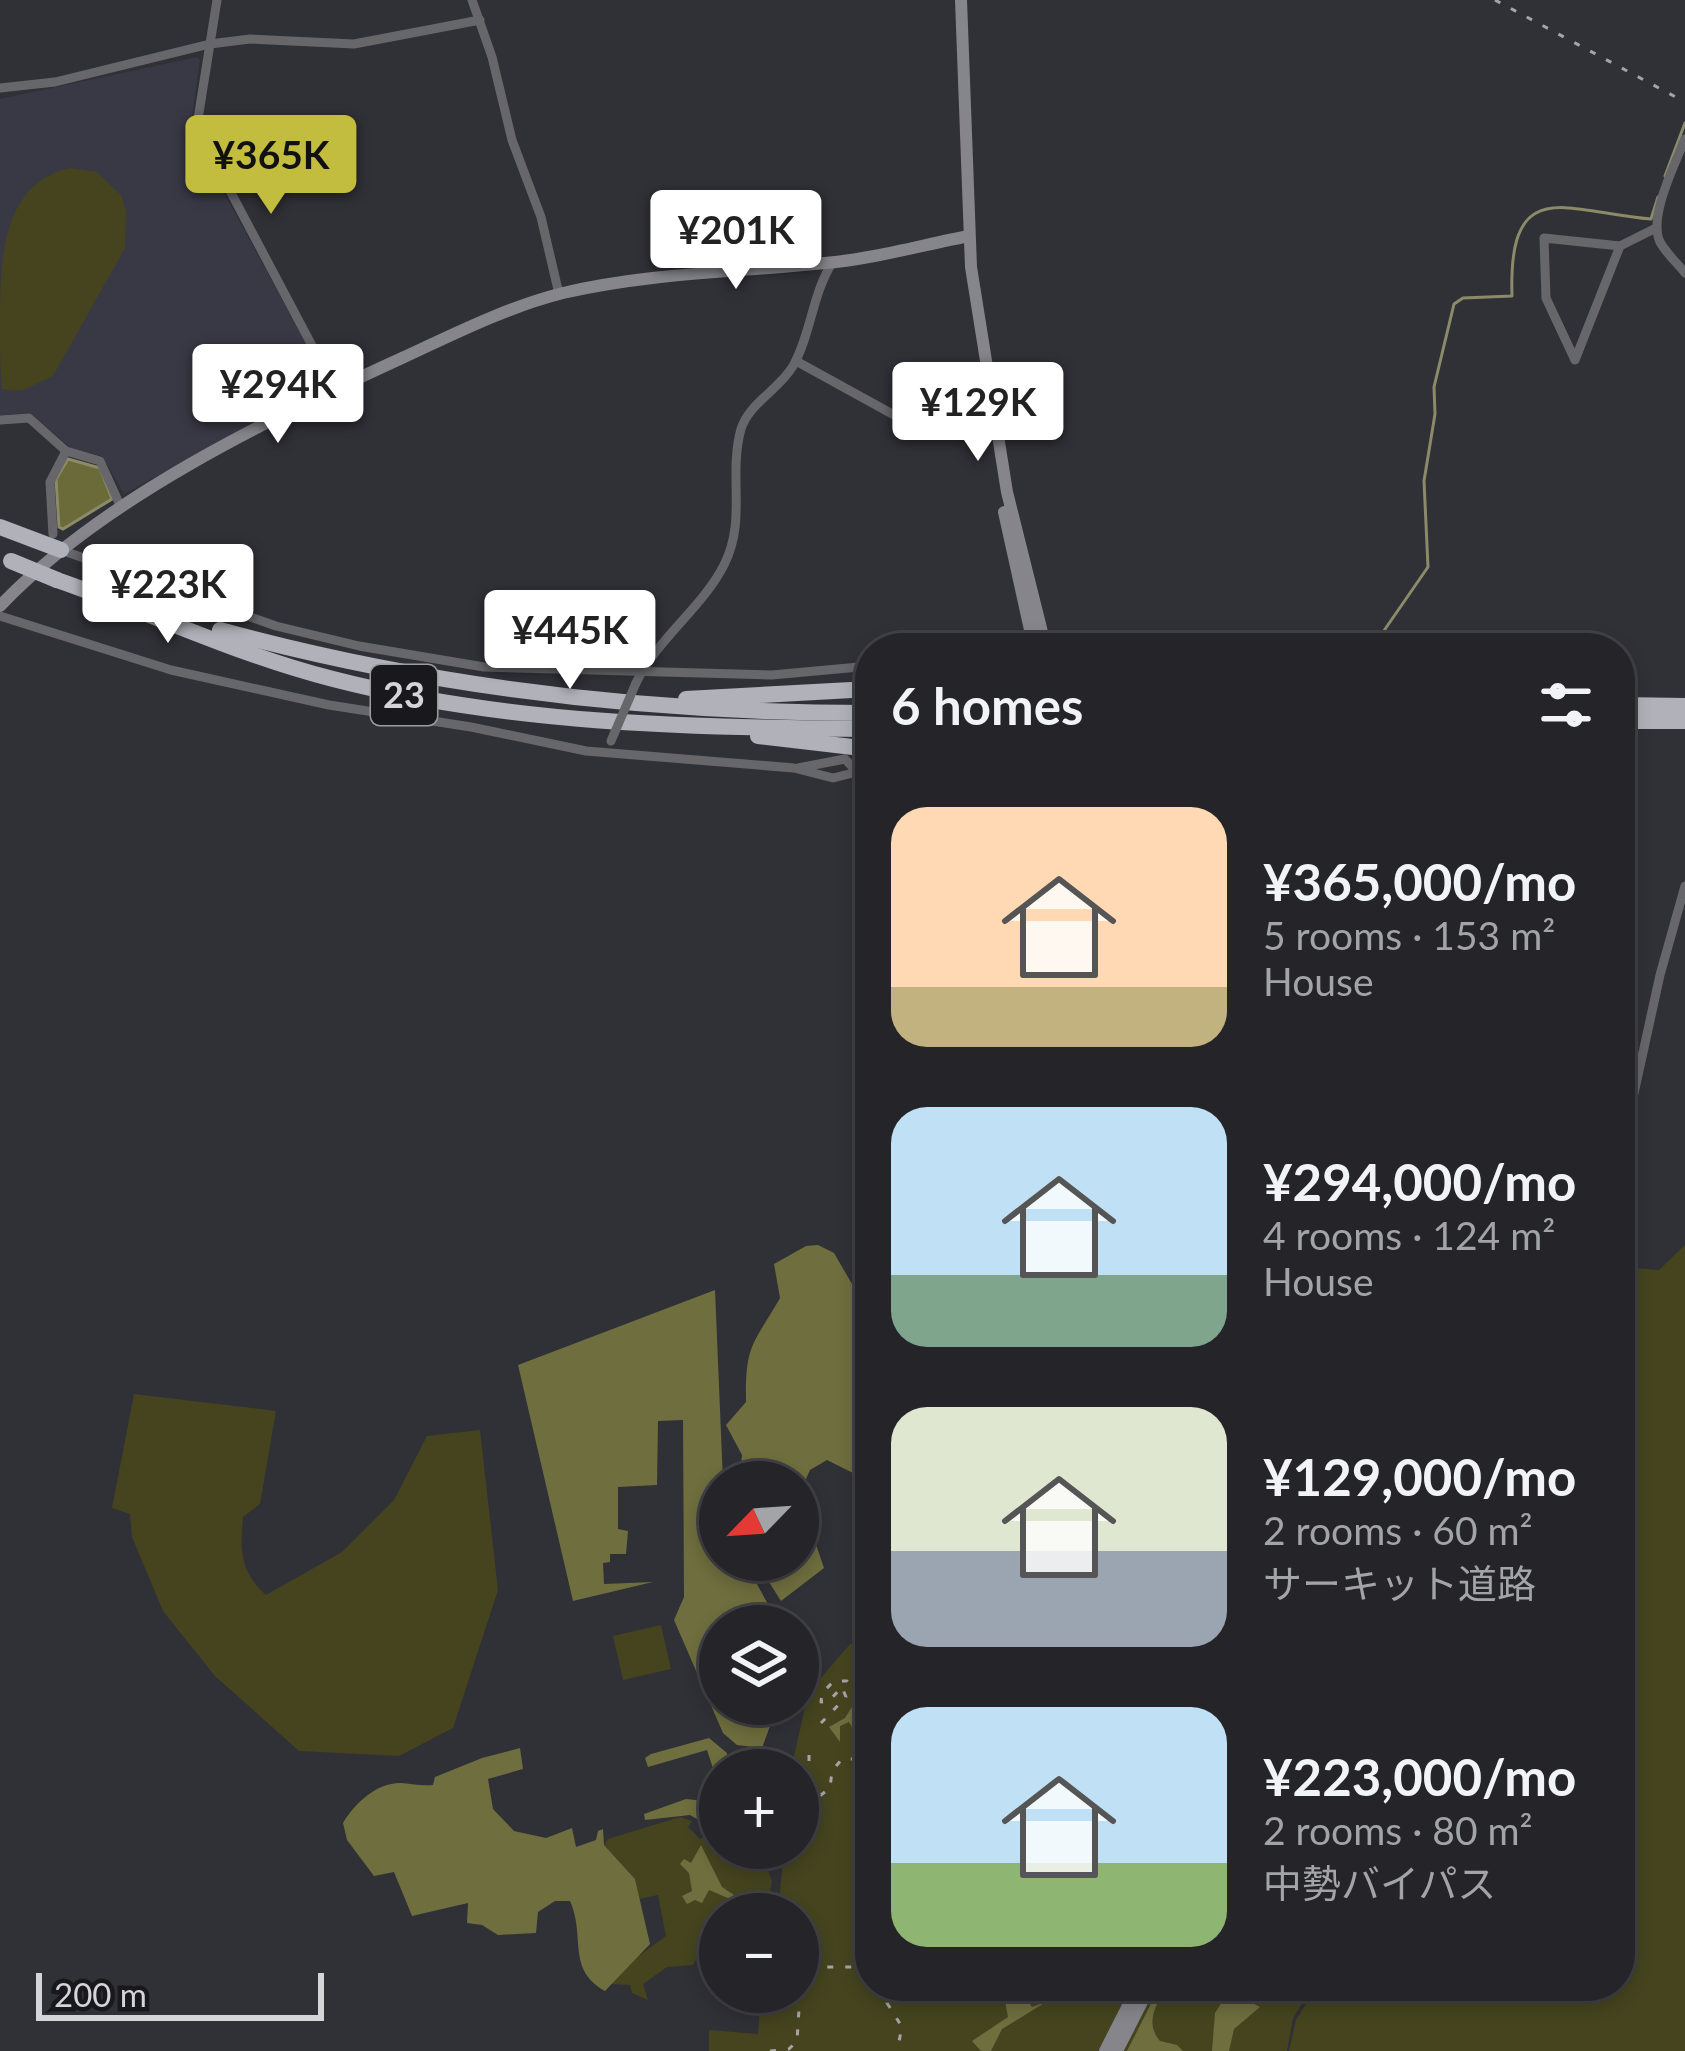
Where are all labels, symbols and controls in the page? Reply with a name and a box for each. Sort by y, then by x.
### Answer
pin: ¥365K [187,115,355,217]
text: ¥365K [212,131,330,177]
pin: ¥201K [652,190,820,292]
text: ¥201K [677,206,795,252]
pin: ¥294K [194,344,362,446]
text: ¥294K [219,360,337,406]
pin: ¥129K [894,362,1062,464]
text: ¥129K [919,378,1037,424]
pin: ¥223K [84,544,252,646]
text: ¥223K [109,560,227,606]
pin: ¥445K [486,590,654,692]
text: ¥445K [511,606,629,652]
road number: 23 [371,665,437,725]
icon: filters [1533,672,1599,738]
text: 6 homes [891,675,1083,736]
text: ¥365,000/mo [1263,851,1576,912]
icon: home [987,855,1131,999]
text: 5 rooms · 153 m² [1263,912,1555,958]
text: House [1263,958,1374,1004]
text: ¥294,000/mo [1263,1151,1576,1212]
icon: home [987,1155,1131,1299]
text: 4 rooms · 124 m² [1263,1212,1555,1258]
text: House [1263,1258,1374,1304]
text: ¥129,000/mo [1263,1446,1576,1507]
icon: home [987,1455,1131,1599]
north arrow [699,1461,819,1581]
map controls [699,1461,819,2013]
text: 2 rooms · 60 m² [1263,1507,1533,1553]
text: サーキット道路 [1263,1560,1536,1606]
button: layers [699,1605,819,1725]
text: ¥223,000/mo [1263,1746,1576,1807]
button: + [699,1749,819,1869]
icon: home [987,1755,1131,1899]
text: 2 rooms · 80 m² [1263,1807,1533,1853]
text: 中勢バイパス [1263,1860,1496,1906]
button: − [699,1893,819,2013]
scale bar [36,1967,324,2020]
text: 200 m [54,1974,147,2014]

